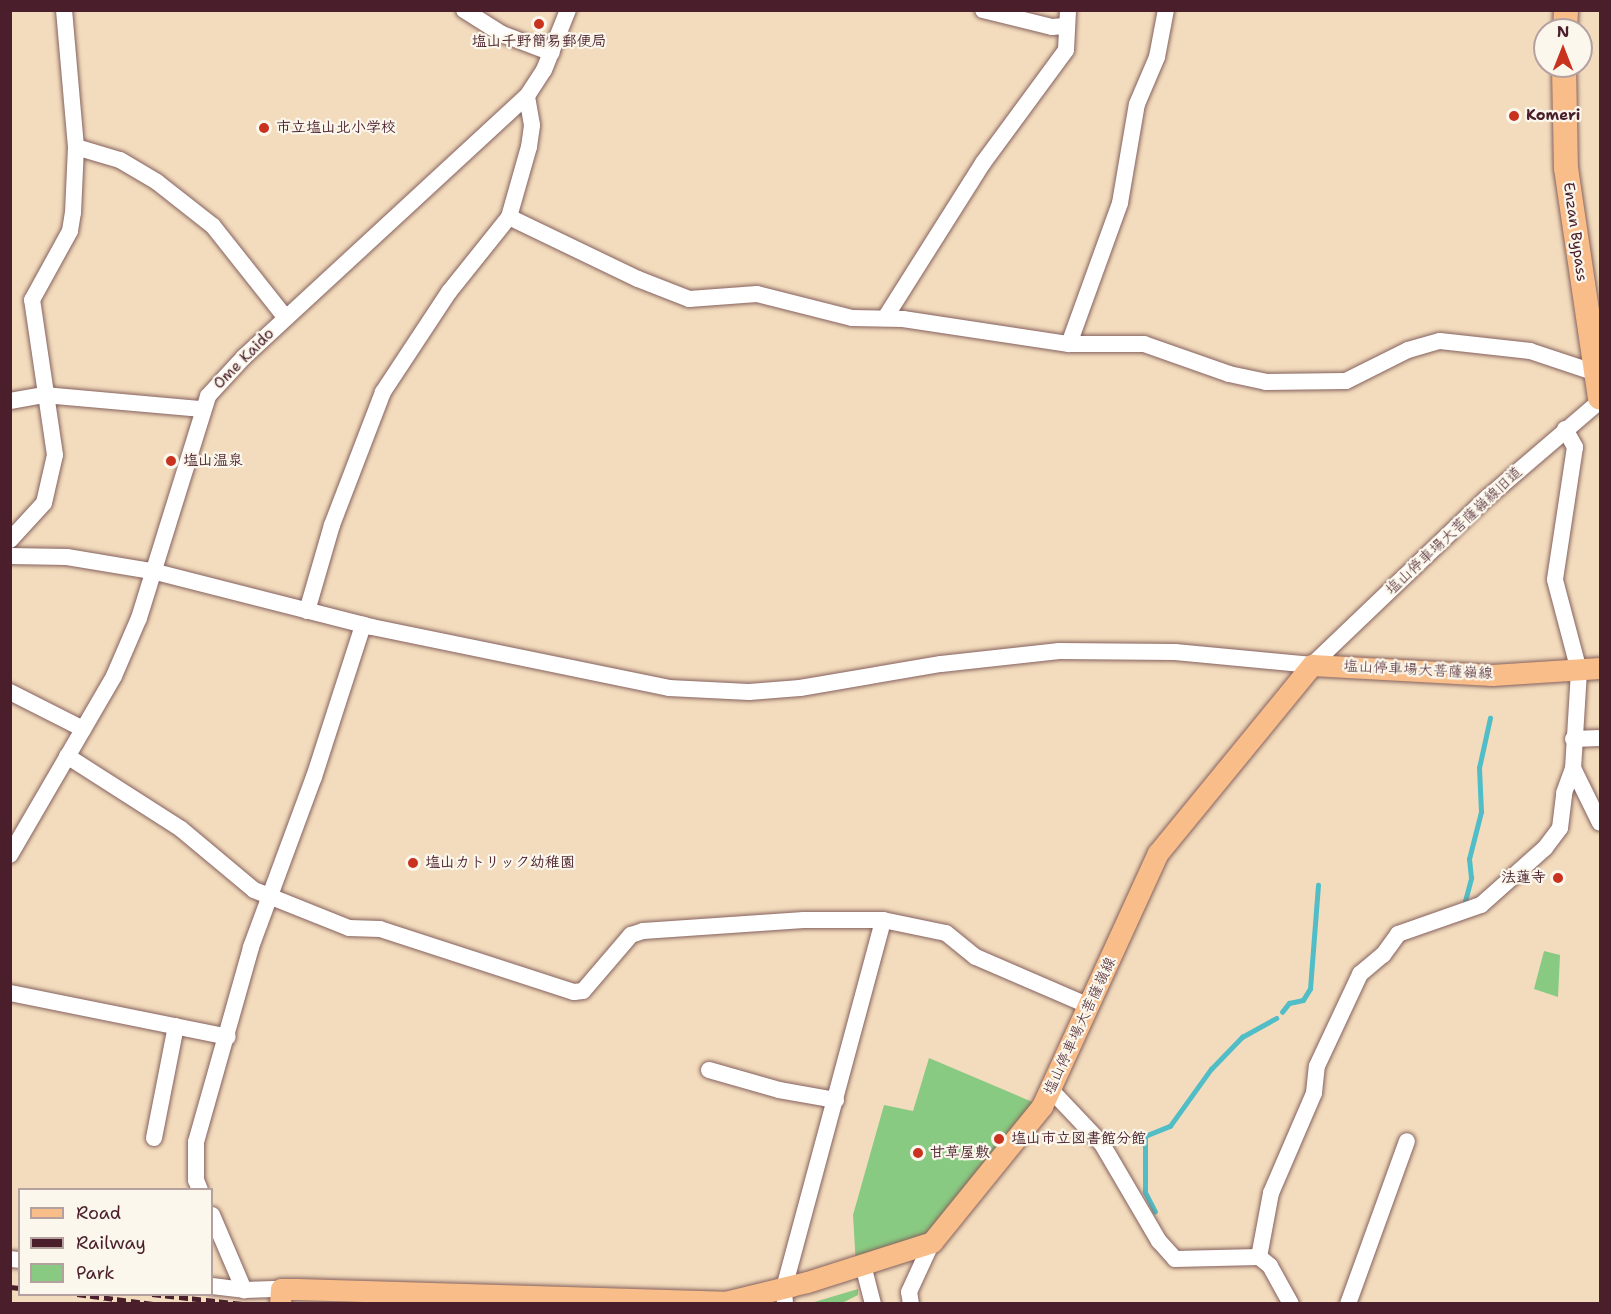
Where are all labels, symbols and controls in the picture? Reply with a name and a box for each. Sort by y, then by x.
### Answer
marker: 塩山千野簡易郵便局 [532,17,546,31]
north arrow [1533,18,1593,78]
text: N [1557,21,1569,42]
place label: 塩山千野簡易郵便局 [472,33,606,51]
place label: Komeri [1526,107,1580,125]
marker: Komeri [1507,109,1521,123]
place label: 市立塩山北小学校 [276,119,396,137]
marker: 市立塩山北小学校 [257,121,271,135]
street label: Enzan Bypass [1559,181,1591,283]
street label: Ome Kaido [210,325,278,393]
place label: 塩山温泉 [183,452,243,470]
marker: 塩山温泉 [164,454,178,468]
street label: 塩山停車場大菩薩嶺線旧道 [1382,463,1526,599]
street label: 塩山停車場大菩薩嶺線 [1343,657,1493,683]
place label: 塩山カトリック幼稚園 [425,854,575,872]
marker: 塩山カトリック幼稚園 [406,856,420,870]
place label: 法蓮寺 [1501,869,1546,887]
marker: 法蓮寺 [1551,871,1565,885]
street label: 塩山停車場大菩薩嶺線 [1040,954,1120,1098]
place label: 塩山市立図書館分館 [1011,1130,1146,1148]
marker: 塩山市立図書館分館 [992,1132,1006,1146]
place label: 甘草屋敷 [930,1144,990,1162]
marker: 甘草屋敷 [911,1146,925,1160]
legend [18,1188,213,1296]
text: Road [76,1201,121,1225]
text: Railway [76,1231,146,1255]
text: Park [76,1261,115,1285]

